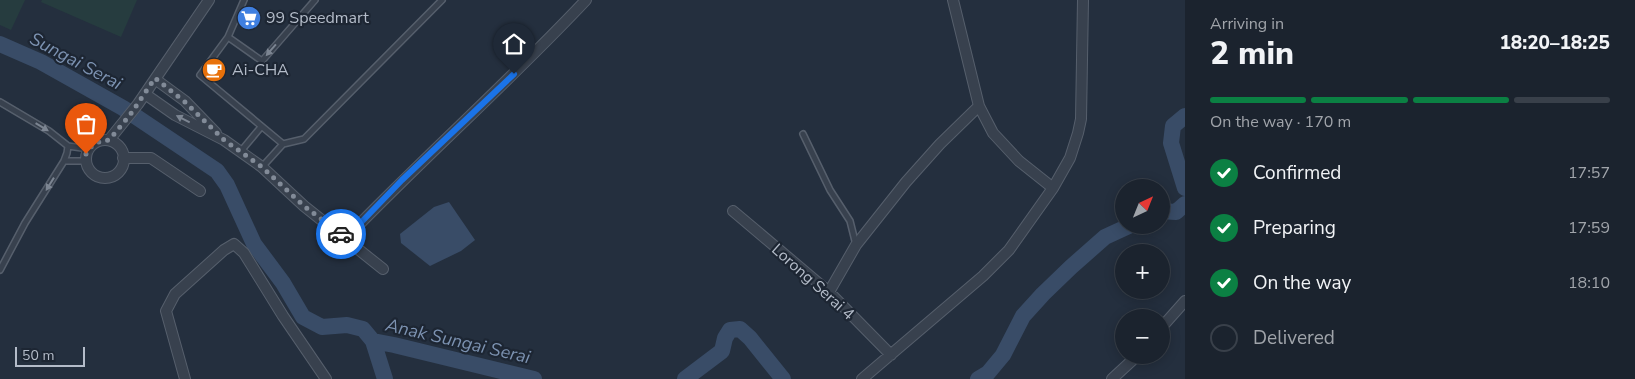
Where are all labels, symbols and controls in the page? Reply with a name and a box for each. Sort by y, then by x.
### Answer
supermarket icon: 99 Speedmart [236,5,262,31]
place label: 99 Speedmart [266,7,369,29]
text: Arriving in [1210,13,1284,35]
pin [493,23,535,74]
water label: Sungai Serai [26,27,127,96]
icon: home [500,30,528,58]
text: 18:20–18:25 [1499,30,1610,56]
text: 2 min [1210,32,1294,75]
one-way arrow [266,44,277,56]
cafe icon: Ai-CHA [201,57,227,83]
place label: Ai-CHA [232,59,289,81]
pin [65,103,107,154]
icon: bag [72,110,100,138]
text: On the way · 170 m [1210,111,1351,133]
one-way arrow [176,115,190,123]
one-way arrow [35,123,48,132]
icon: check [1210,159,1238,187]
text: Confirmed [1253,160,1341,186]
text: 17:57 [1568,162,1610,184]
one-way arrow [45,177,54,190]
north arrow [1115,179,1170,234]
map controls [1115,179,1170,364]
courier [316,209,366,259]
icon: check [1210,214,1238,242]
text: Preparing [1253,215,1336,241]
text: 17:59 [1568,217,1610,239]
icon: car [327,220,355,248]
street label: Lorong Serai 4 [767,239,859,325]
button: + [1115,244,1170,299]
icon: check [1210,269,1238,297]
text: On the way [1253,270,1351,296]
text: 18:10 [1568,272,1610,294]
button: − [1115,309,1170,364]
water label: Anak Sungai Serai [382,312,533,369]
text: Delivered [1253,325,1335,351]
scale bar [15,344,85,367]
text: 50 m [22,346,54,365]

